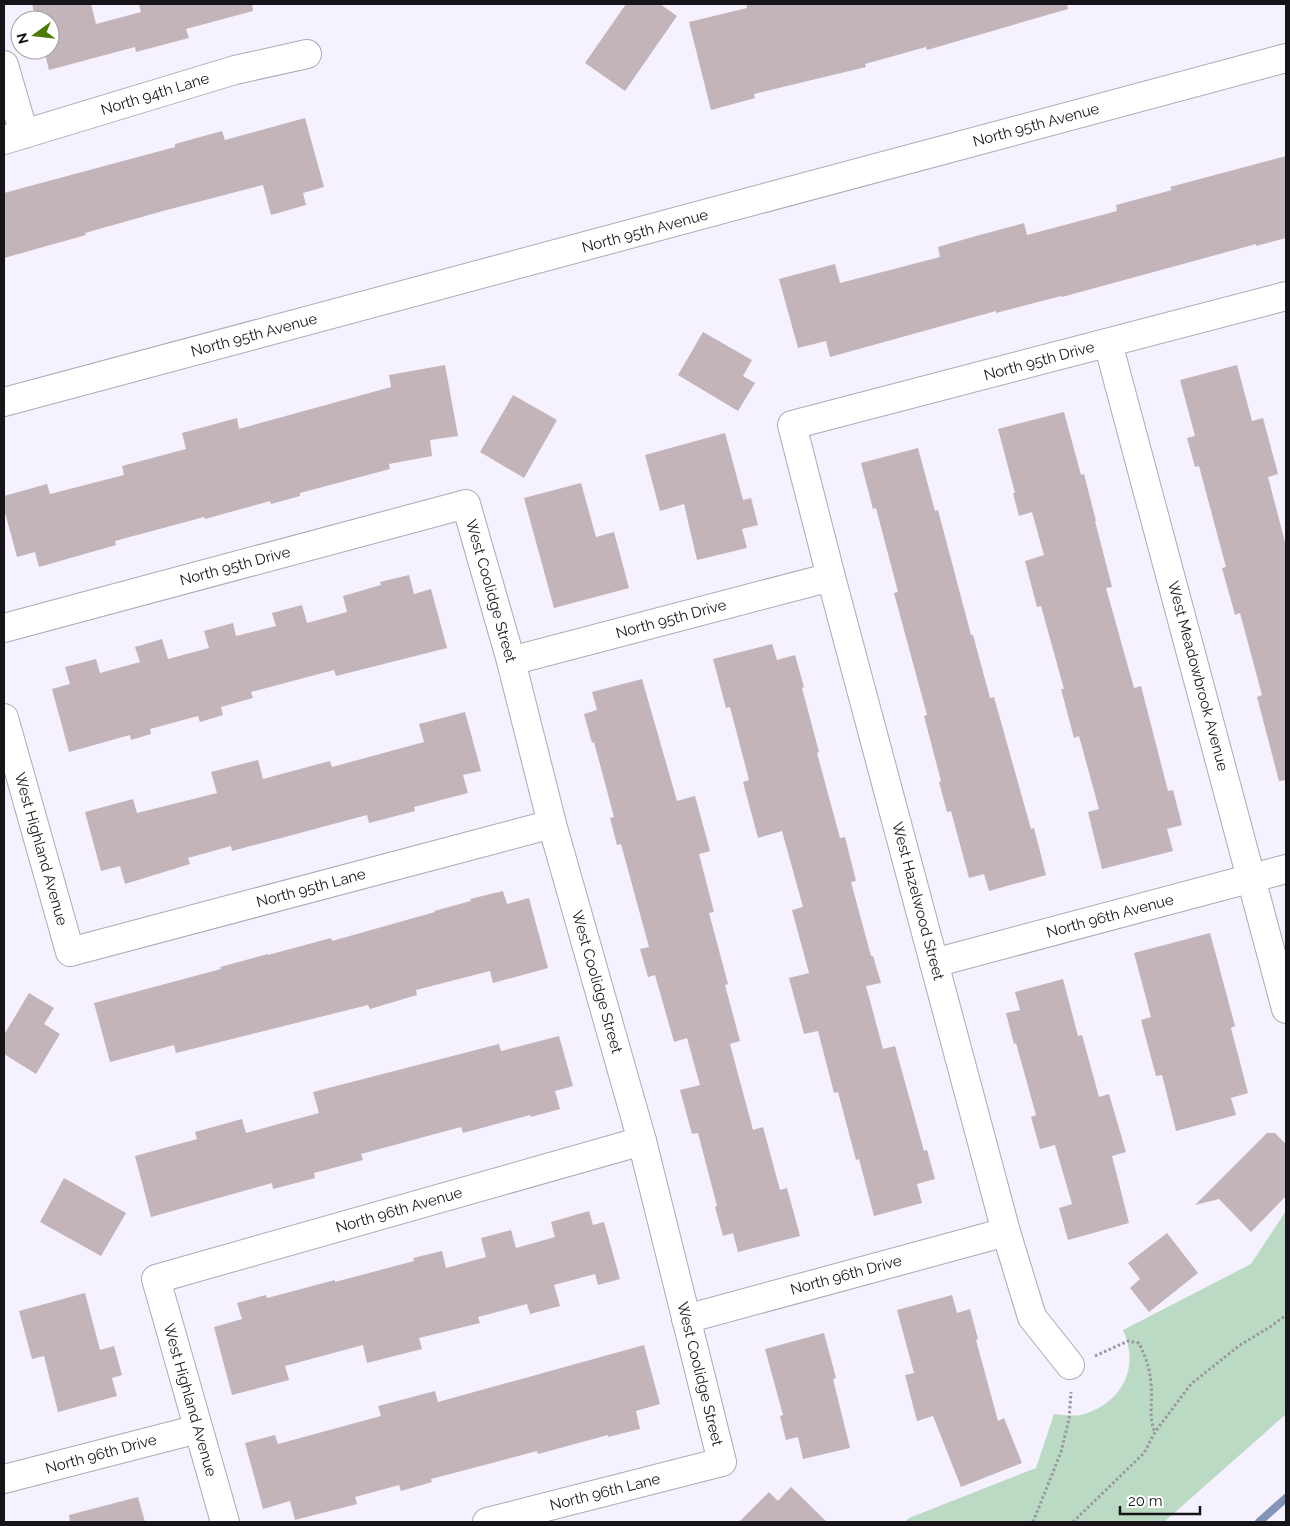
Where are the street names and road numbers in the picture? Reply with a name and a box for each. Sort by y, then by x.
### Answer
street label: North 94th Lane [99,69,212,119]
street label: North 95th Avenue [971,99,1101,151]
street label: North 95th Avenue [580,205,710,257]
street label: North 95th Avenue [189,309,319,361]
street label: North 95th Drive [982,338,1096,384]
street label: West Coolidge Street [462,517,520,665]
street label: North 95th Drive [178,543,292,589]
street label: West Meadowbrook Avenue [1164,579,1232,773]
street label: North 95th Drive [614,596,728,642]
street label: West Highland Avenue [11,770,72,928]
street label: West Hazelwood Street [888,820,948,982]
street label: North 95th Lane [254,865,368,911]
street label: North 96th Avenue [1044,890,1176,942]
street label: West Coolidge Street [568,908,626,1056]
street label: North 96th Avenue [334,1183,465,1237]
street label: North 96th Drive [788,1251,904,1299]
street label: West Coolidge Street [673,1300,727,1448]
street label: West Highland Avenue [160,1321,221,1479]
street label: North 96th Drive [43,1430,159,1478]
street label: North 96th Lane [548,1470,662,1514]

